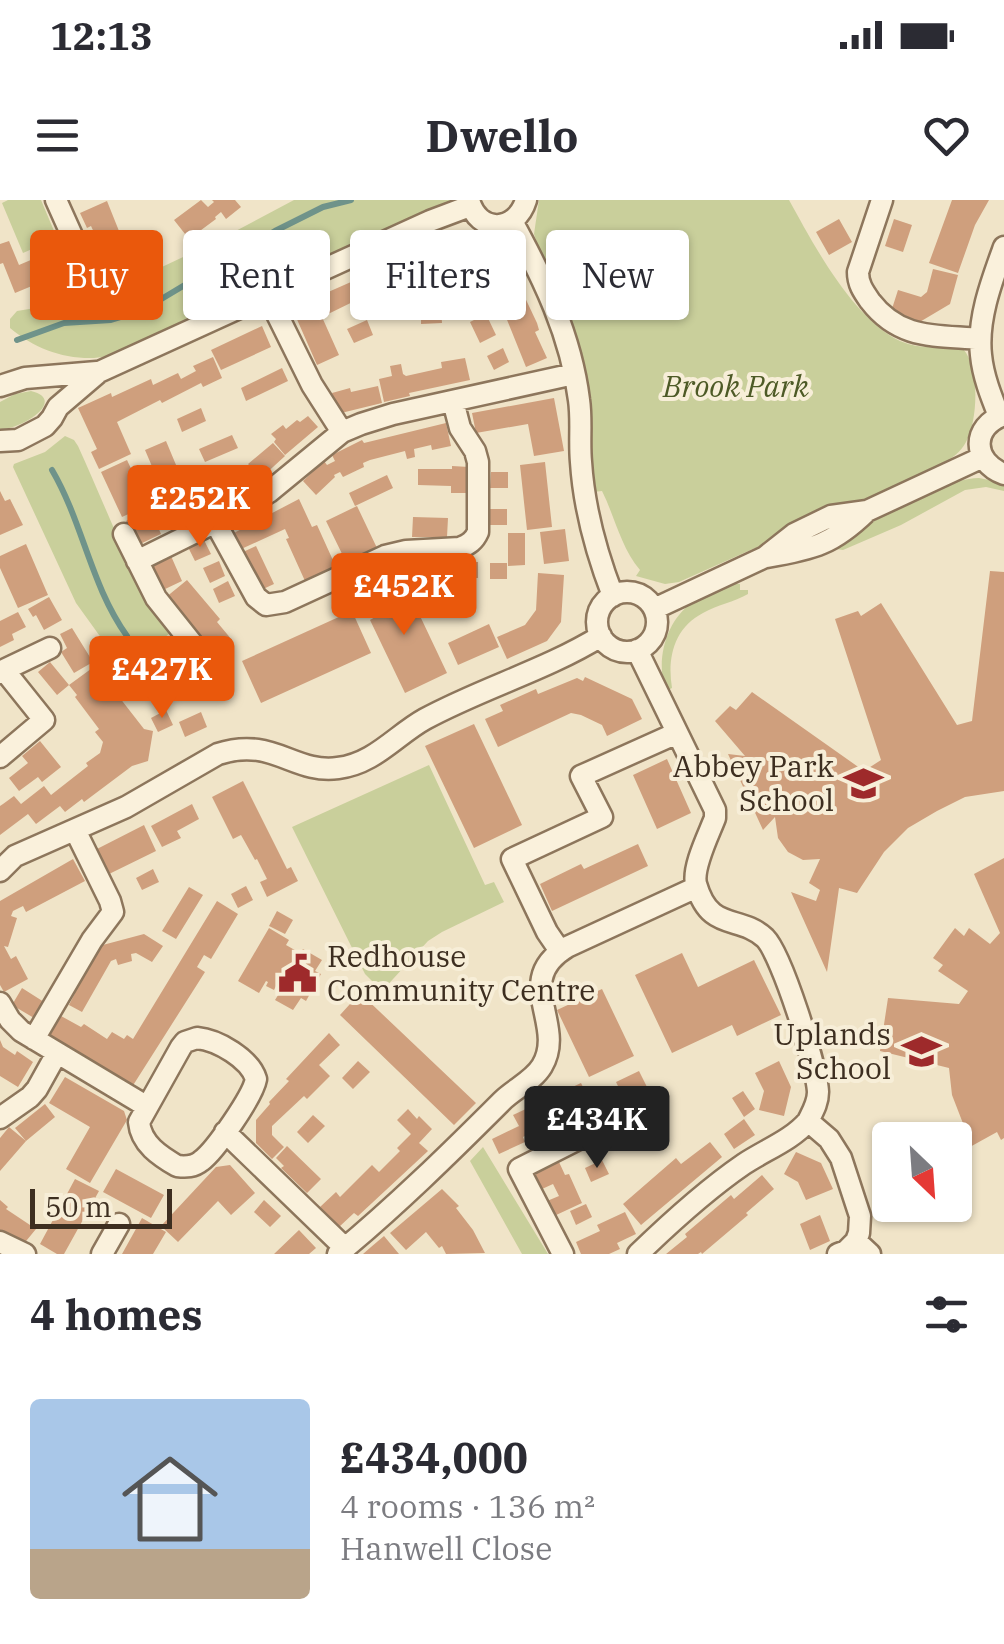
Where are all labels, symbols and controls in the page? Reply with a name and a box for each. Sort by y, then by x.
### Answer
text: 12:13 [50,11,153,60]
text: Dwello [425,106,579,164]
icon: menu [30,108,85,163]
icon: heart [919,108,974,163]
chip: Buy [30,230,163,320]
chip: Rent [183,230,330,320]
chip: Filters [350,230,526,320]
chip: New [546,230,689,320]
park label: Brook Park [662,366,809,405]
pin: £252K [130,465,270,550]
text: £252K [149,476,251,518]
pin: £452K [334,553,474,638]
text: £452K [353,564,455,606]
pin: £427K [92,636,232,721]
text: £427K [111,647,213,689]
place label: Abbey Park School [673,746,834,819]
school or university icon: Abbey Park School [843,763,885,805]
place label: Redhouse Community Centre [327,936,595,1009]
public building icon: Redhouse Community Centre [276,953,318,995]
place label: Uplands School [773,1014,891,1087]
school or university icon: Uplands School [900,1031,942,1073]
pin: £434K [527,1086,667,1171]
text: £434K [546,1097,648,1139]
north arrow [872,1122,972,1222]
map controls [872,1122,972,1222]
scale bar [30,1184,172,1228]
text: 50 m [45,1188,112,1225]
text: 4 homes [30,1287,203,1342]
icon: filters [919,1287,974,1342]
text: £434,000 [340,1430,528,1485]
icon: home [110,1439,230,1559]
text: 4 rooms · 136 m² [340,1485,595,1527]
text: Hanwell Close [340,1527,552,1569]

